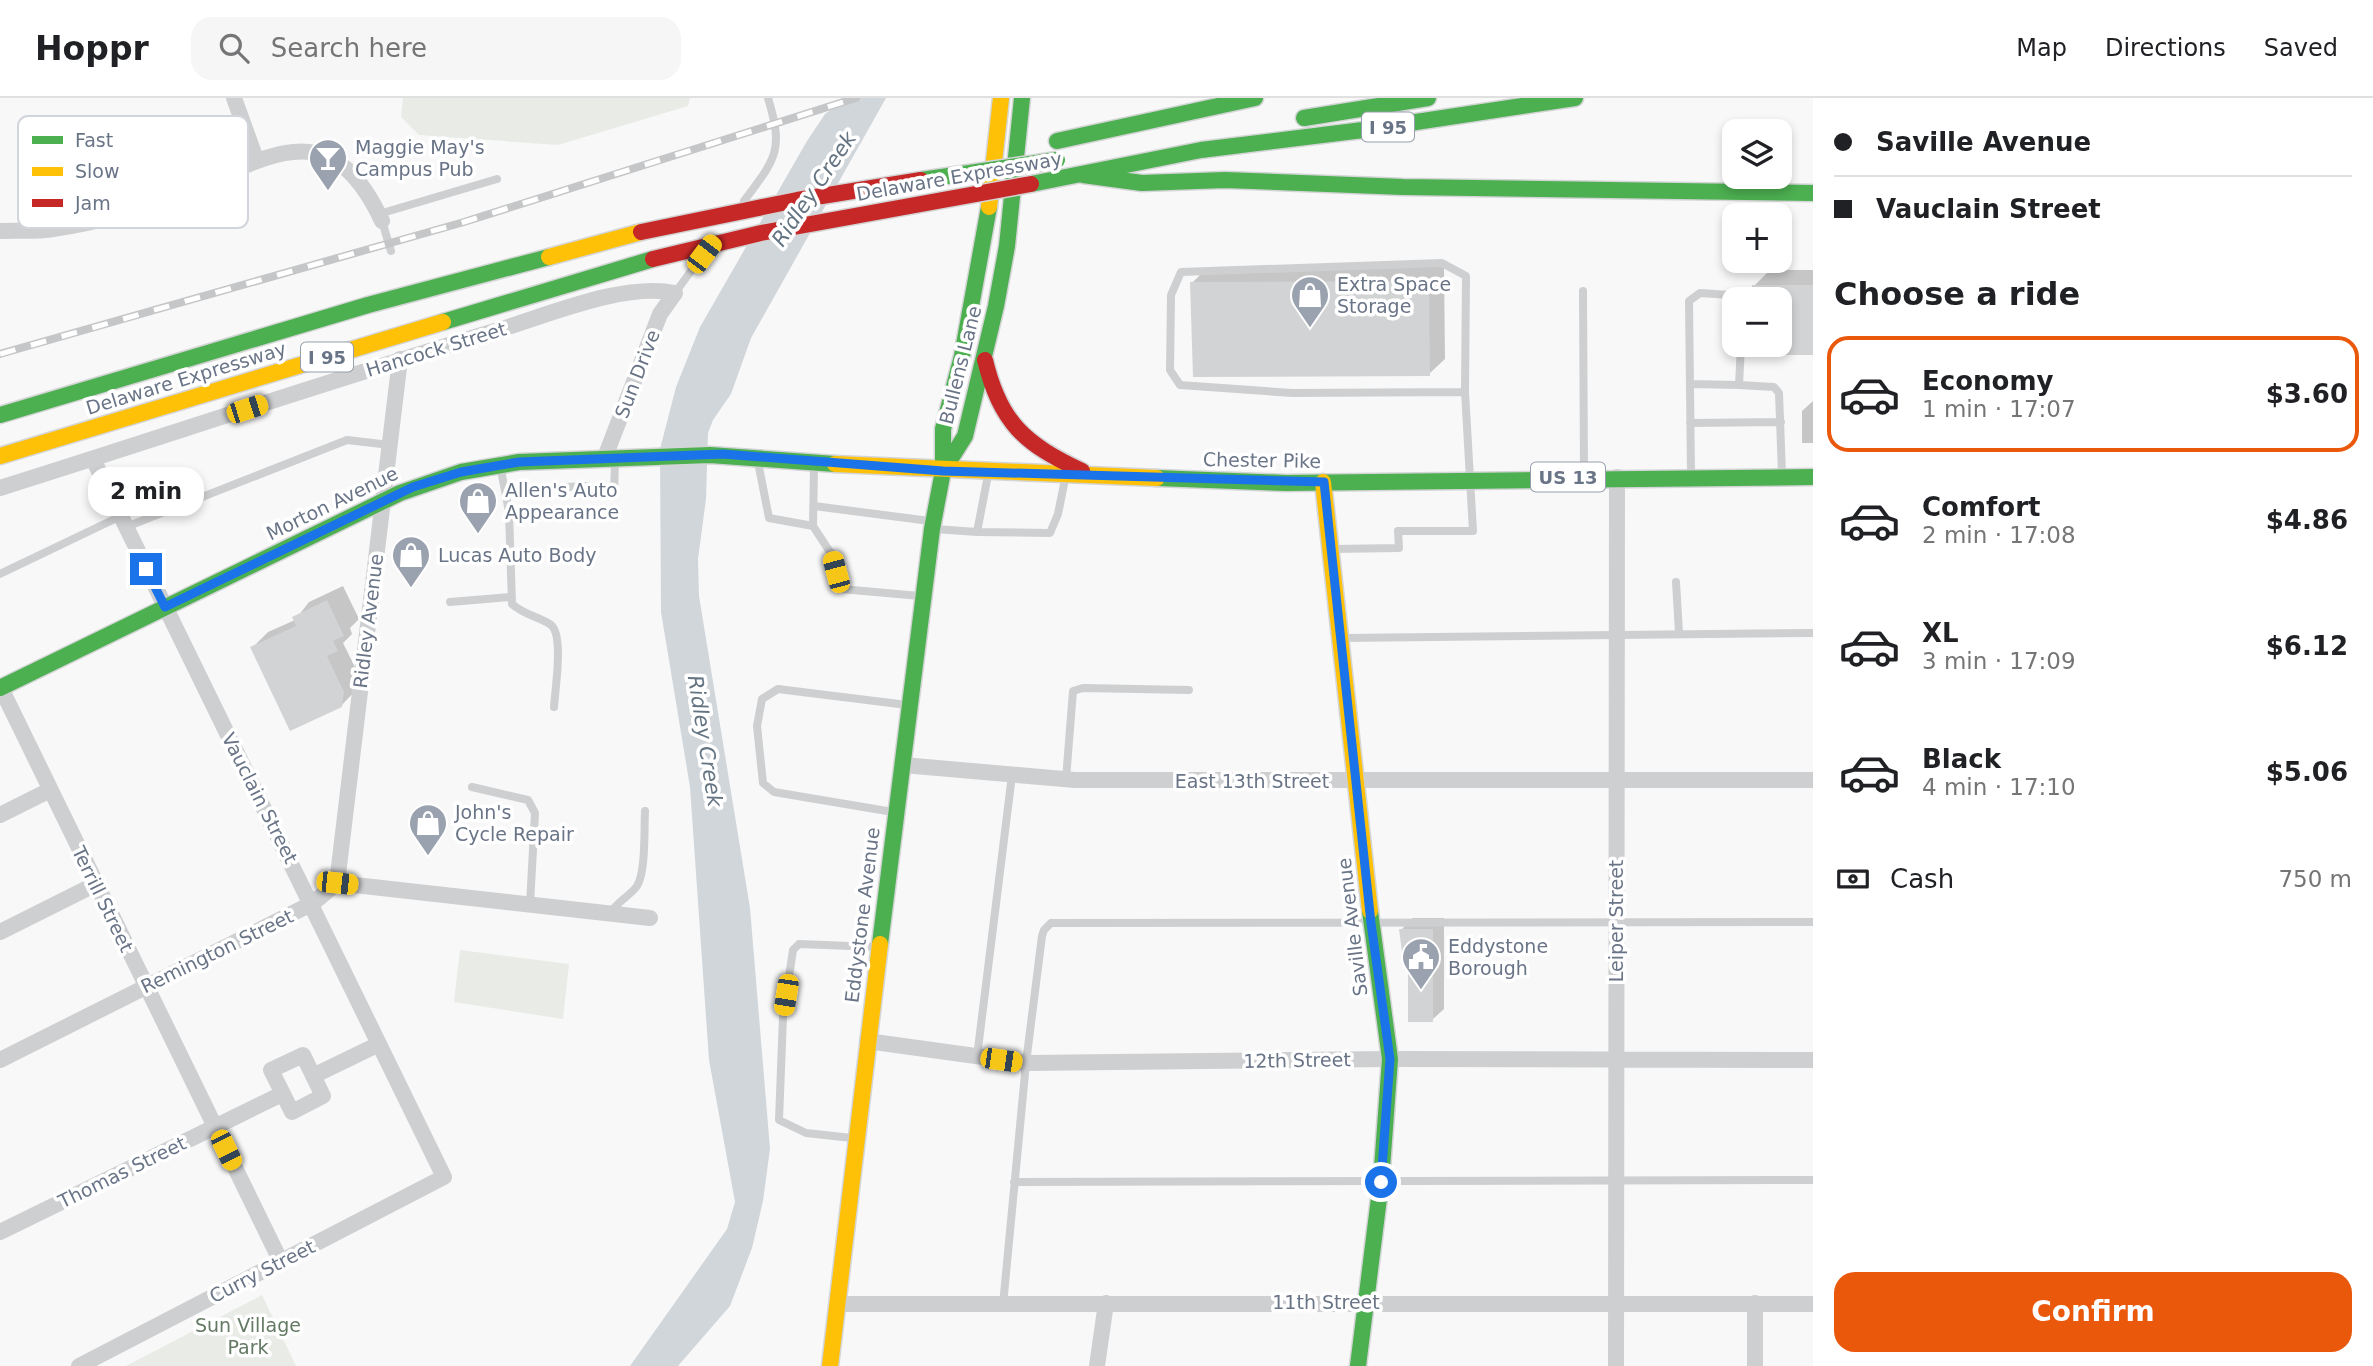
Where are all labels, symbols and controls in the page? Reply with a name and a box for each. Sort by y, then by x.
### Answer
search box [191,17,681,80]
text: Hoppr [35,29,149,68]
icon: search [215,29,253,67]
text: Search here [271,33,427,63]
text: Map [2016,34,2067,62]
text: Directions [2105,34,2226,62]
text: Saved [2264,34,2338,62]
road number: I 95 [1362,113,1414,142]
legend [18,116,248,228]
map controls [1722,119,1792,357]
button: layers [1722,119,1792,189]
water label: Ridley Creek [767,127,862,251]
text: Saville Avenue [1876,127,2091,157]
text: Fast [75,129,113,151]
place label: Maggie May's Campus Pub [355,136,485,180]
bar icon: Maggie May's Campus Pub [307,137,349,192]
street label: Delaware Expressway [855,147,1063,205]
text: Slow [75,160,120,182]
text: Jam [74,192,111,214]
text: Vauclain Street [1876,194,2101,224]
button: + [1722,203,1792,273]
car [683,231,726,277]
place label: Extra Space Storage [1337,273,1451,317]
shop icon: Extra Space Storage [1289,274,1331,329]
text: Choose a ride [1834,275,2080,313]
button: − [1722,287,1792,357]
street label: Bullens Lane [935,304,985,426]
street label: Hancock Street [363,317,509,381]
street label: Sun Drive [610,327,664,421]
street label: Delaware Expressway [83,337,289,419]
road number: I 95 [301,342,353,372]
icon: car [1838,363,1901,426]
text: Economy [1922,366,2053,396]
text: $3.60 [2266,379,2348,409]
car [224,393,271,425]
text: 1 min · 17:07 [1922,396,2076,422]
street label: Chester Pike [1203,448,1321,472]
street label: Morton Avenue [263,462,401,544]
road number: US 13 [1531,463,1605,492]
callout: 2 min [88,468,204,517]
text: 2 min [110,478,182,504]
place label: Allen's Auto Appearance [505,479,619,523]
shop icon: Allen's Auto Appearance [457,480,499,535]
icon: car [1838,489,1901,552]
text: Comfort [1922,492,2040,522]
text: $4.86 [2266,505,2348,535]
text: 2 min · 17:08 [1922,522,2076,548]
shop icon: Lucas Auto Body [390,534,432,589]
place label: Lucas Auto Body [438,544,596,566]
car [821,549,852,595]
street label: Ridley Avenue [349,552,387,690]
route end [130,553,162,585]
icon: car [1838,615,1901,678]
text: XL [1922,618,1959,648]
text: $6.12 [2266,631,2348,661]
text: 3 min · 17:09 [1922,648,2076,674]
water label: Ridley Creek [683,673,727,809]
street label: Vauclain Street [218,729,302,867]
icon: car [1838,741,1901,804]
text: Black [1922,744,2001,774]
text: $5.06 [2266,757,2348,787]
street label: East 13th Street [1175,770,1329,792]
text: 4 min · 17:10 [1922,774,2076,800]
place label: John's Cycle Repair [454,801,574,845]
shop icon: John's Cycle Repair [407,802,449,857]
street label: Eddystone Avenue [840,826,884,1004]
street label: Terrill Street [67,842,138,955]
street label: Saville Avenue [1333,857,1371,997]
street label: Leiper Street [1605,860,1627,982]
icon: cash [1834,860,1872,898]
text: Cash [1890,864,1954,894]
text: 750 m [2278,866,2352,892]
car [316,870,359,896]
street label: Remington Street [137,905,297,997]
place label: Eddystone Borough [1448,935,1548,979]
public building icon: Eddystone Borough [1400,936,1442,991]
car [773,973,800,1017]
car [979,1047,1024,1073]
street label: 12th Street [1243,1048,1351,1072]
car [208,1127,245,1173]
street label: Thomas Street [54,1132,189,1213]
route start [1365,1166,1397,1198]
street label: Curry Street [205,1235,319,1307]
button: Confirm [1834,1272,2352,1352]
street label: 11th Street [1272,1291,1380,1313]
park label: Sun Village Park [195,1314,301,1358]

